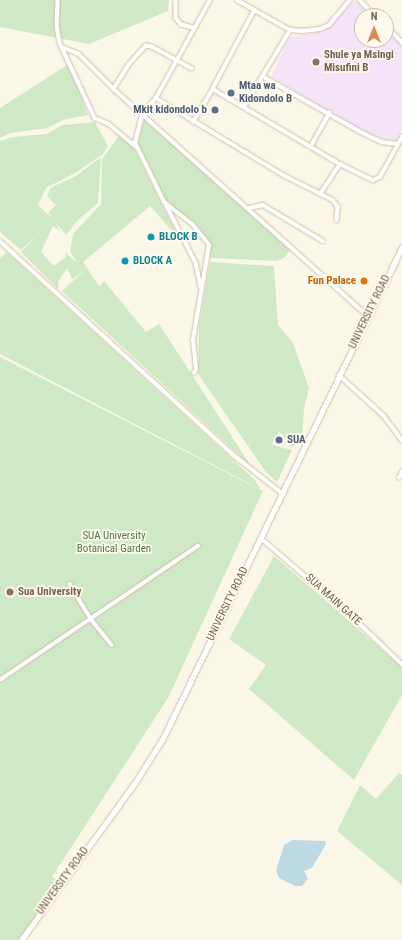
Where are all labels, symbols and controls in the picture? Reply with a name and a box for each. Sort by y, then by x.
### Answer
north arrow [354,8,394,48]
text: N [371,10,377,23]
place label: Shule ya Msingi Misufini B [324,49,394,75]
marker: Shule ya Msingi Misufini B [311,57,321,67]
place label: Mtaa wa Kidondolo B [239,80,292,106]
marker: Mtaa wa Kidondolo B [226,88,236,98]
place label: Mkit kidondolo b [133,103,207,117]
marker: Mkit kidondolo b [210,105,220,115]
place label: BLOCK B [159,230,198,244]
marker: BLOCK B [146,232,156,242]
place label: BLOCK A [133,254,172,268]
marker: BLOCK A [120,256,130,266]
street label: UNIVERSITY ROAD [346,273,394,351]
place label: Fun Palace [308,274,356,288]
marker: Fun Palace [359,276,369,286]
place label: SUA [287,433,306,447]
marker: SUA [274,435,284,445]
park label: SUA University Botanical Garden [77,530,151,556]
street label: UNIVERSITY ROAD [204,565,252,643]
street label: SUA MAIN GATE [302,571,364,629]
place label: Sua University [18,585,81,599]
marker: Sua University [5,587,15,597]
street label: UNIVERSITY ROAD [34,845,92,917]

